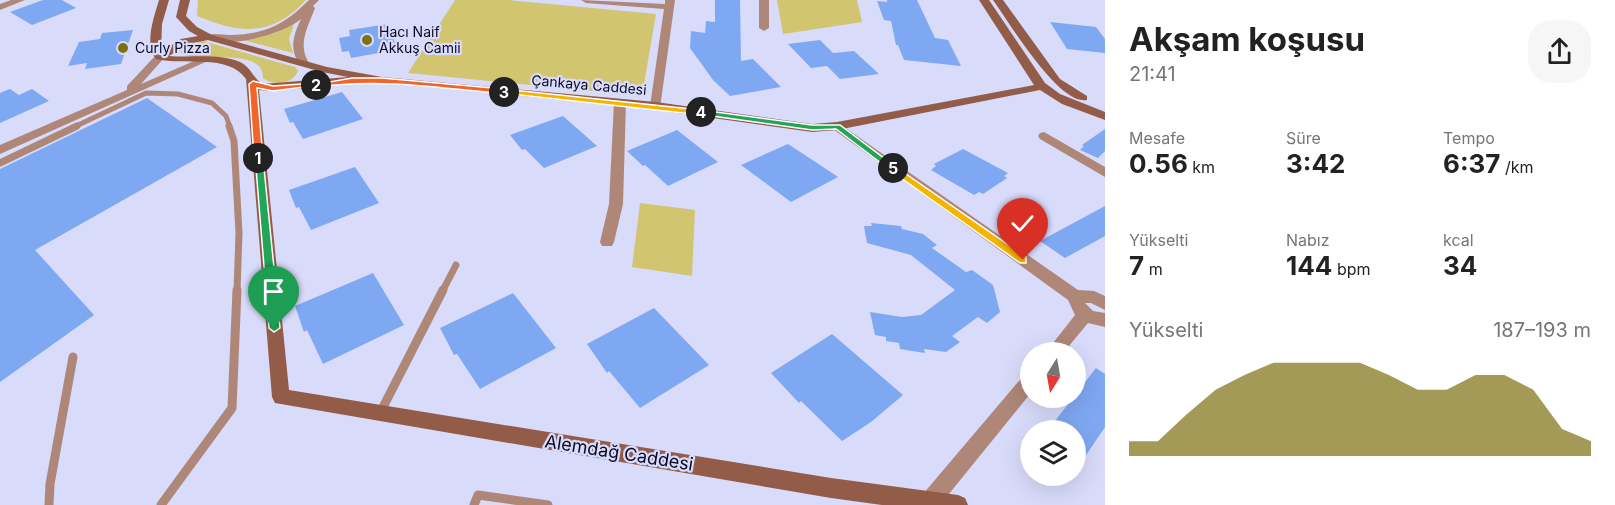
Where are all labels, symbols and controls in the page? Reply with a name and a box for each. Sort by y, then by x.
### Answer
text: Akşam koşusu [1129,19,1365,59]
button: share [1528,20,1591,83]
place label: Hacı Naif Akkuş Camii [379,23,461,56]
marker: Hacı Naif Akkuş Camii [360,33,374,47]
place label: Curly Pizza [135,39,210,56]
marker: Curly Pizza [116,41,130,55]
text: 21:41 [1129,62,1176,86]
pin: 2 [301,70,331,100]
street label: Çankaya Caddesi [531,71,647,98]
text: 2 [311,75,321,95]
pin: 3 [489,77,519,107]
text: 3 [499,82,509,102]
pin: 4 [686,97,716,127]
text: 4 [696,102,706,122]
text: Mesafe [1129,128,1185,148]
text: Süre [1286,128,1321,148]
text: Tempo [1443,128,1495,148]
pin: 1 [243,143,273,173]
text: 1 [255,148,261,168]
text: 0.56 [1129,148,1188,179]
text: 3:42 [1286,148,1345,179]
text: 6:37 [1443,148,1500,179]
pin: 5 [878,153,908,183]
text: km [1188,157,1215,177]
text: /km [1500,157,1534,177]
text: 5 [888,158,898,178]
pin [997,198,1048,260]
icon: check [1006,207,1039,240]
text: Yükselti [1129,230,1188,250]
text: Nabız [1286,230,1330,250]
text: kcal [1443,230,1474,250]
text: 7 [1129,250,1144,281]
text: 144 [1286,250,1332,281]
text: 34 [1443,250,1477,281]
text: m [1144,259,1163,279]
text: bpm [1332,259,1371,279]
pin [248,266,299,328]
icon: arrive [257,275,290,308]
text: Yükselti [1129,318,1203,342]
text: 187–193 m [1493,318,1591,342]
north arrow [1020,342,1086,408]
map controls [1020,342,1086,486]
button: layers [1020,420,1086,486]
street label: Alemdağ Caddesi [543,430,695,475]

